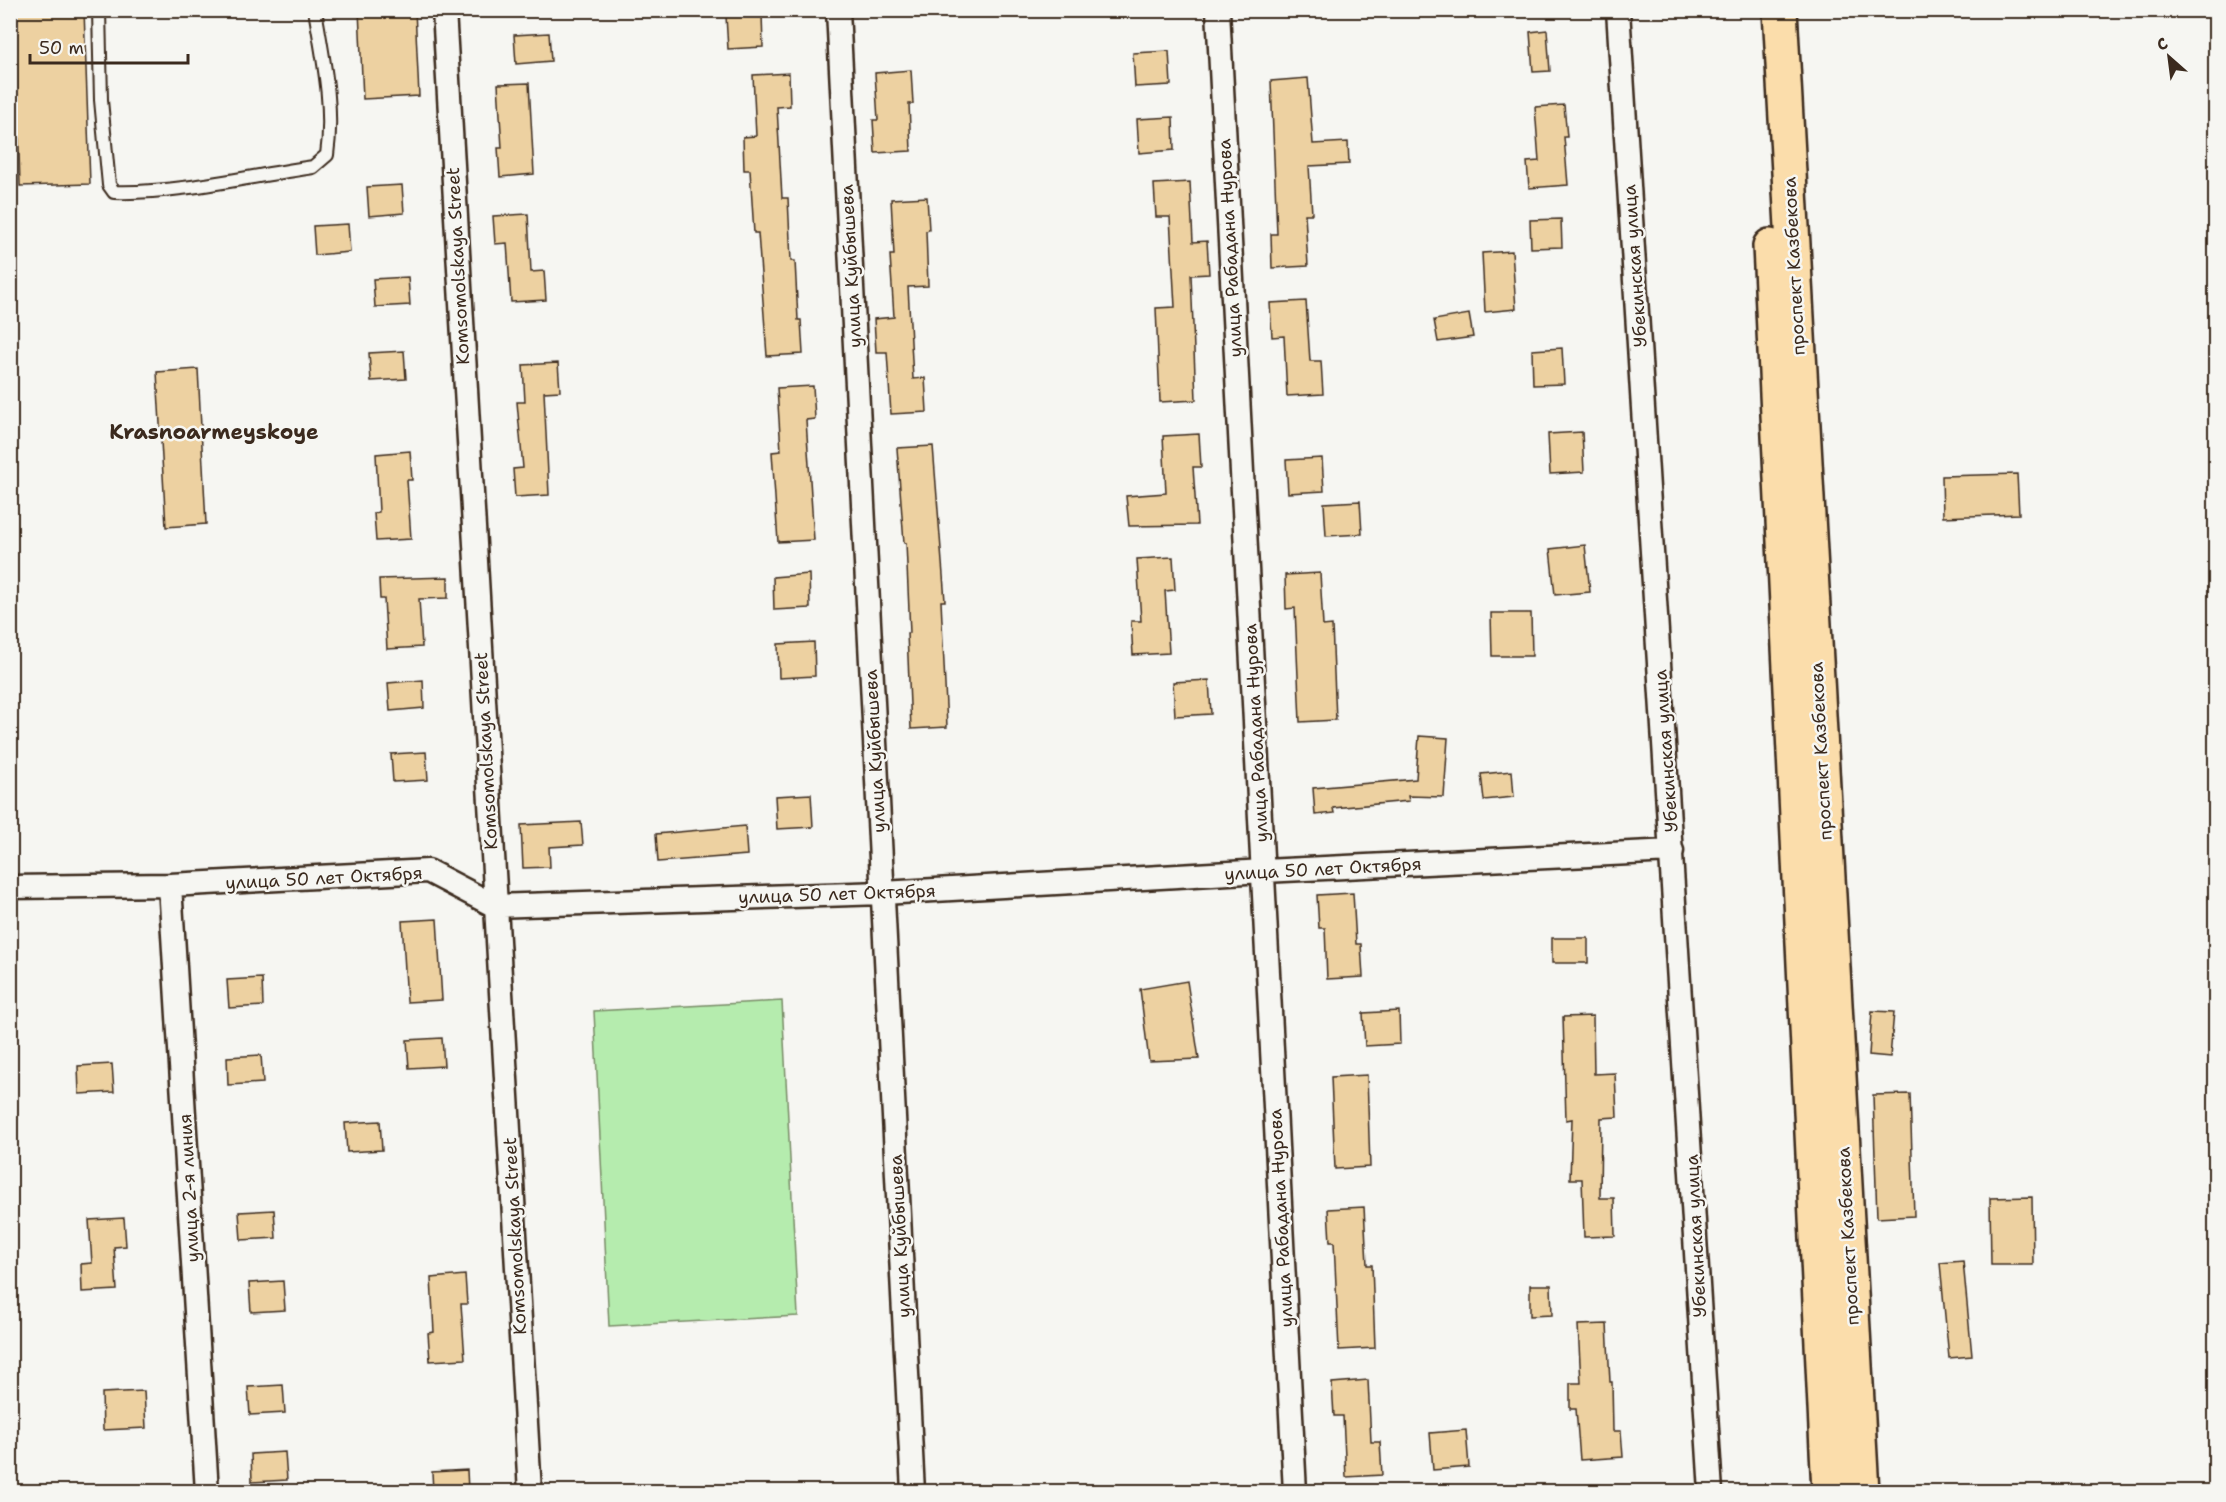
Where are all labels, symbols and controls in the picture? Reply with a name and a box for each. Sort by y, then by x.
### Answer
scale bar [30,27,188,65]
north arrow [2139,27,2199,87]
text: С [2153,33,2172,56]
text: 50 m [39,36,84,60]
street label: улица Рабадана Нурова [1212,138,1248,358]
street label: Komsomolskaya Street [441,166,475,366]
street label: проспект Казбекова [1777,176,1811,356]
street label: улица Куйбышева [835,184,867,348]
street label: Убекинская улица [1617,184,1653,348]
district label: Krasnoarmeyskoye [109,418,319,446]
street label: улица Рабадана Нурова [1238,623,1274,843]
street label: Komsomolskaya Street [469,651,503,851]
street label: проспект Казбекова [1804,661,1838,841]
street label: улица Куйбышева [859,669,891,833]
street label: Убекинская улица [1648,669,1684,833]
street label: улица 50 лет Октября [1224,852,1422,886]
street label: улица 50 лет Октября [225,861,423,895]
street label: улица 50 лет Октября [738,879,936,909]
street label: улица Рабадана Нурова [1263,1108,1299,1328]
street label: улица 2-я линия [173,1113,205,1263]
street label: Komsomolskaya Street [498,1136,532,1336]
street label: проспект Казбекова [1831,1146,1865,1326]
street label: улица Куйбышева [884,1154,916,1318]
street label: Убекинская улица [1680,1154,1712,1318]

